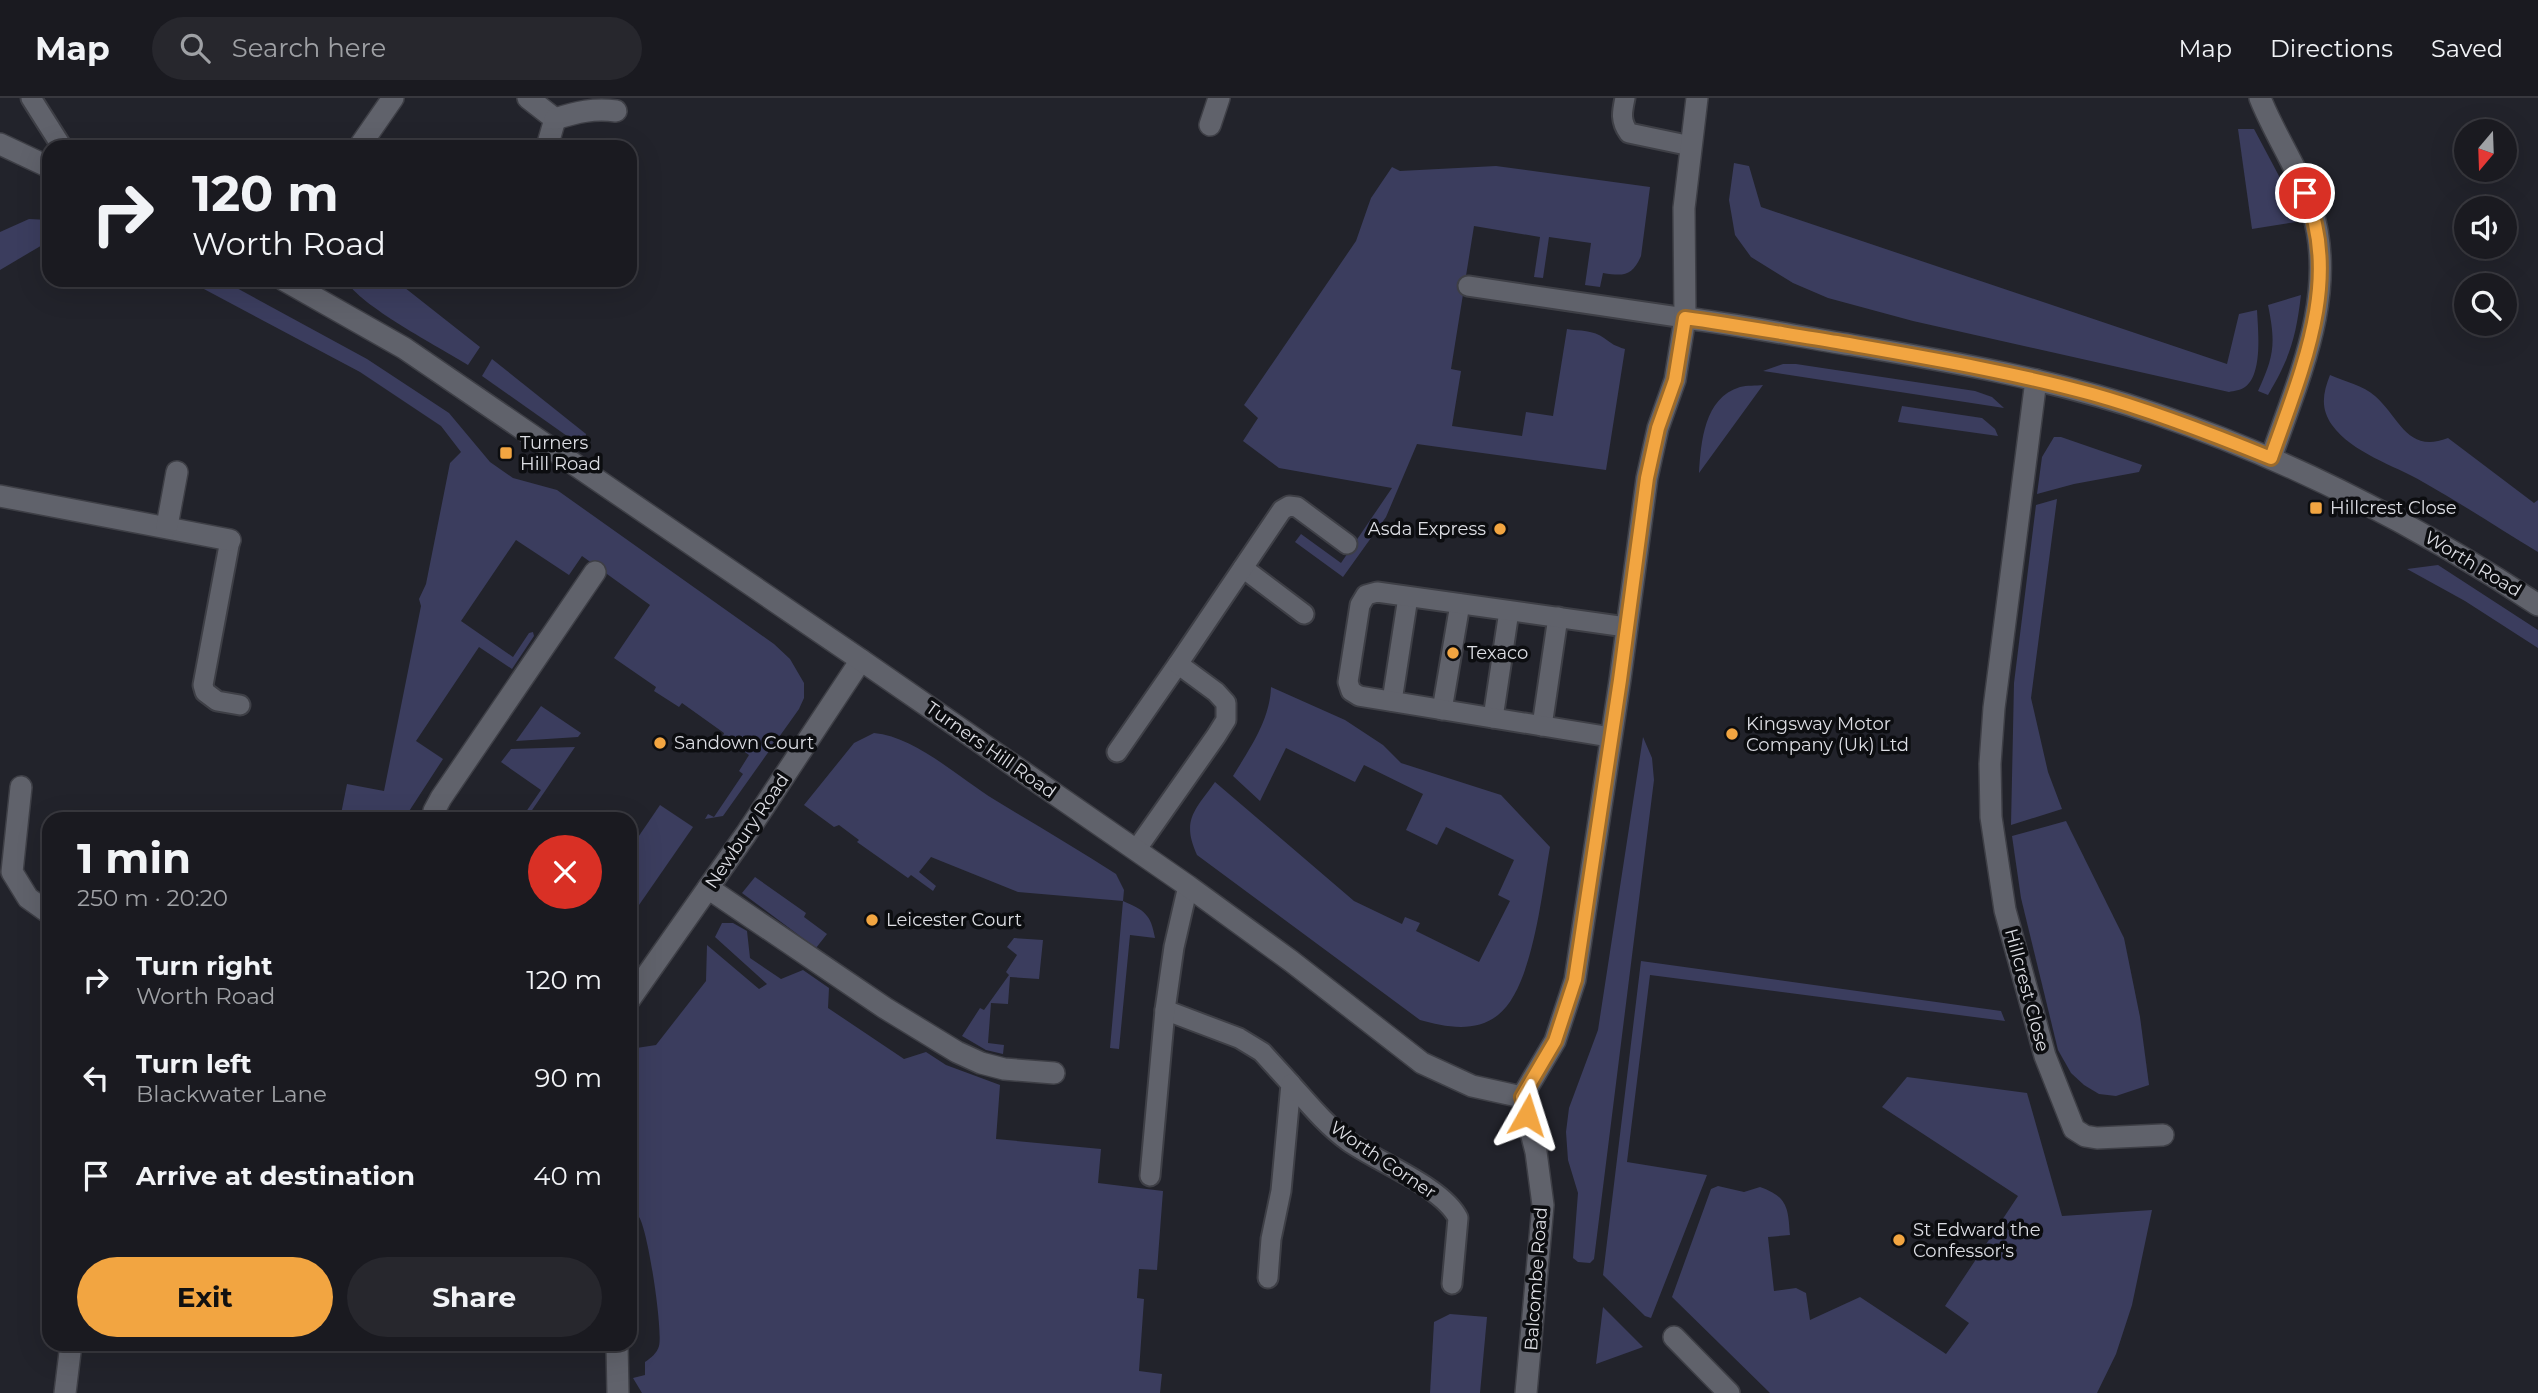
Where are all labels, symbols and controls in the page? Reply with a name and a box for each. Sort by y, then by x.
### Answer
search box [152,17,642,80]
text: Map [35,28,110,68]
icon: search [176,29,214,67]
text: Search here [232,32,386,64]
text: Map [2179,34,2232,63]
text: Directions [2270,34,2393,63]
text: Saved [2431,34,2503,63]
north arrow [2454,119,2516,182]
map controls [2454,119,2517,336]
pin [2275,163,2335,223]
text: 120 m [192,164,339,223]
icon: right [77,168,168,259]
icon: arrive [2286,174,2324,212]
button: sound [2454,196,2517,259]
text: Worth Road [192,224,386,263]
button: search [2454,273,2517,336]
place label: Turners Hill Road [520,432,601,475]
marker: Turners Hill Road [498,445,514,461]
place label: Hillcrest Close [2330,497,2457,519]
marker: Hillcrest Close [2308,500,2324,516]
place label: Asda Express [1368,518,1486,540]
marker: Asda Express [1492,521,1508,537]
street label: Worth Road [2421,526,2525,602]
place label: Texaco [1467,642,1528,664]
marker: Texaco [1445,645,1461,661]
street label: Turners Hill Road [922,697,1060,803]
place label: Kingsway Motor Company (Uk) Ltd [1746,713,1909,756]
marker: Kingsway Motor Company (Uk) Ltd [1724,726,1740,742]
place label: Sandown Court [674,732,814,754]
marker: Sandown Court [652,735,668,751]
street label: Newbury Road [700,769,794,893]
text: 1 min [77,832,191,884]
button: close [528,835,602,909]
text: 250 m · 20:20 [77,884,228,912]
place label: Leicester Court [886,909,1022,931]
marker: Leicester Court [864,912,880,928]
street label: Hillcrest Close [2000,926,2054,1054]
text: Turn right [136,950,272,982]
icon: right [77,961,115,999]
text: 120 m [526,964,602,996]
text: Worth Road [136,982,275,1010]
text: Turn left [136,1048,252,1080]
icon: left [77,1059,115,1097]
text: 90 m [535,1062,602,1094]
position arrow [1490,1078,1564,1152]
text: Blackwater Lane [136,1080,327,1108]
street label: Worth Corner [1326,1117,1440,1203]
icon: arrive [77,1157,115,1195]
text: Arrive at destination [136,1160,415,1192]
text: 40 m [533,1160,602,1192]
street label: Balcombe Road [1520,1206,1552,1352]
place label: St Edward the Confessor's [1913,1219,2041,1262]
marker: St Edward the Confessor's [1891,1232,1907,1248]
button: Exit [77,1257,333,1337]
button: Share [347,1257,602,1337]

